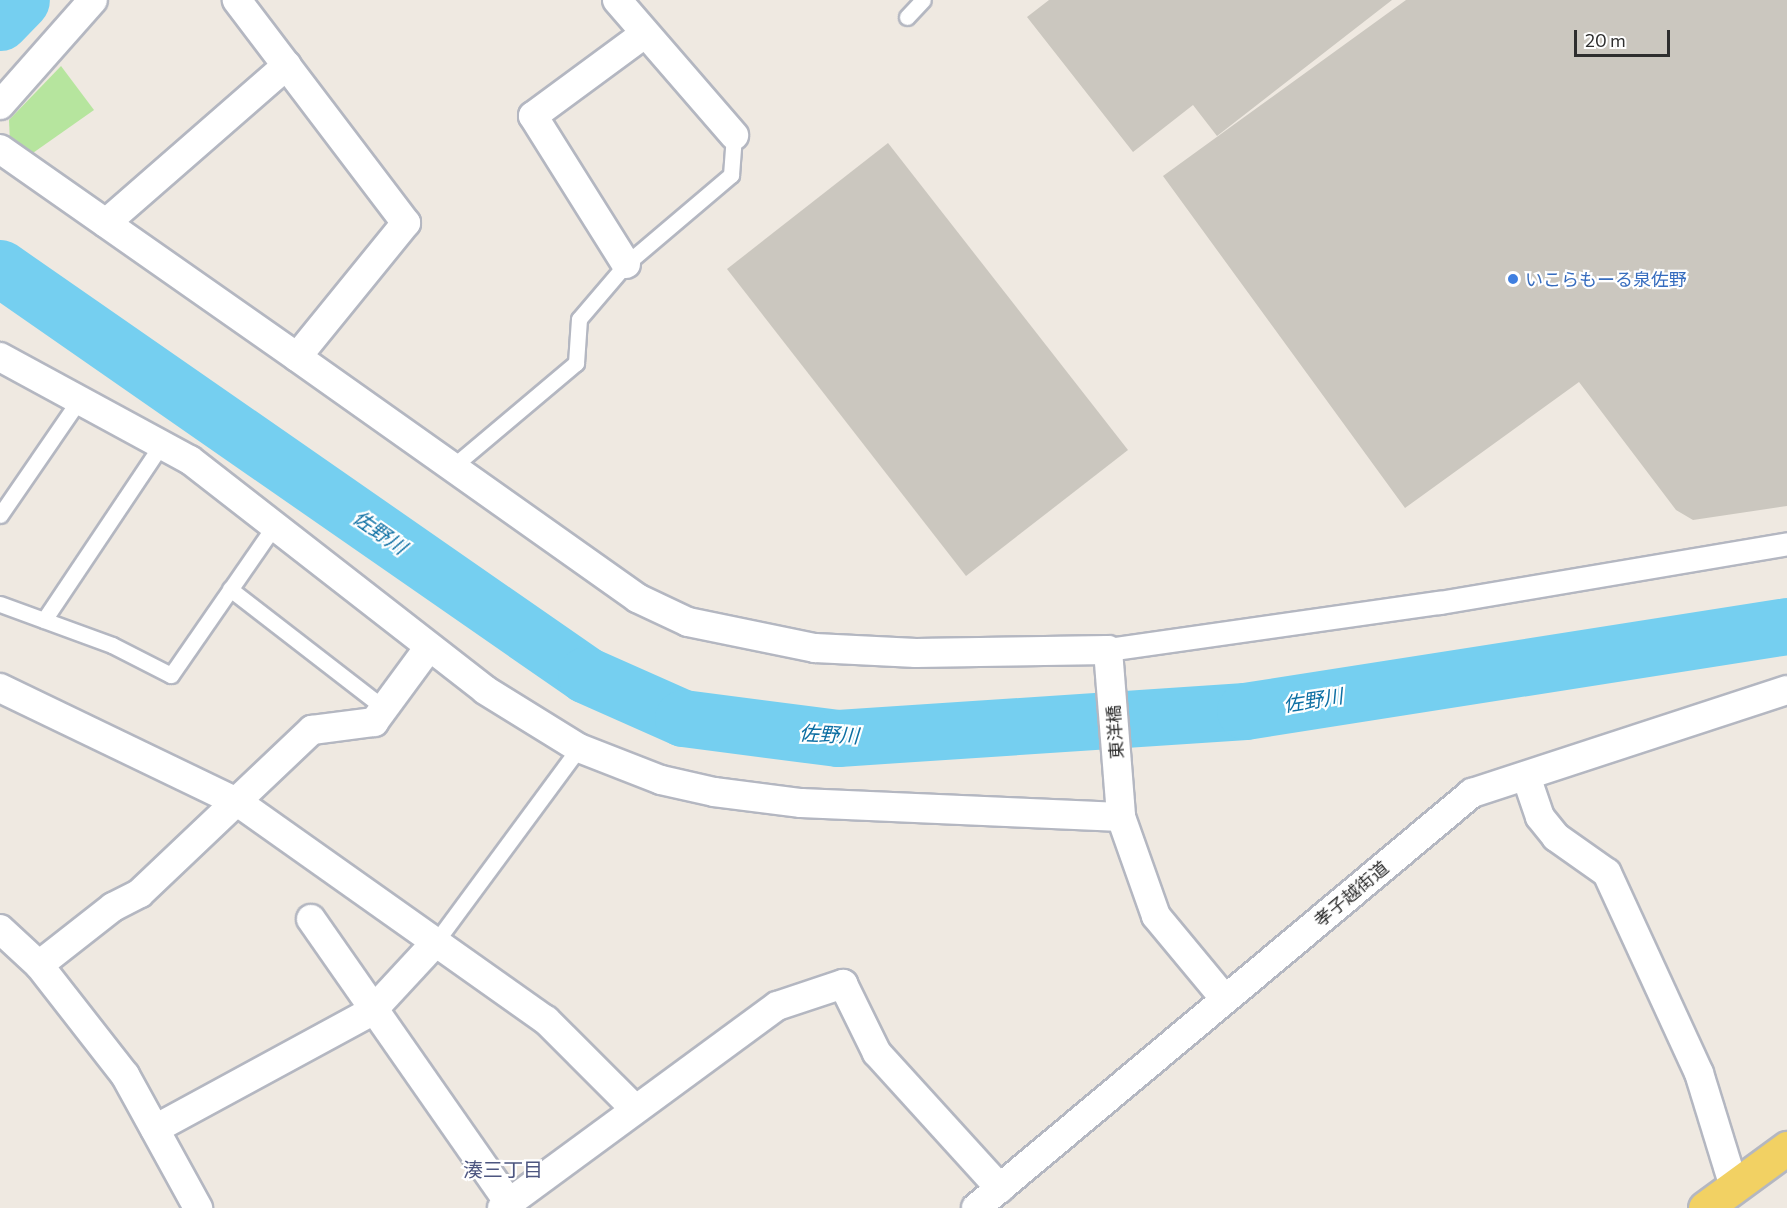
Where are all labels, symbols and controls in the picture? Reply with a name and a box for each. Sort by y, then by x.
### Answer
scale bar [1577,18,1673,56]
text: 20 m [1585,29,1626,51]
place label: いこらもーる泉佐野 [1525,268,1687,290]
marker: いこらもーる泉佐野 [1506,272,1520,286]
water label: 佐野川 [349,505,411,559]
water label: 佐野川 [1281,683,1345,717]
street label: 東洋橋 [1102,704,1128,760]
water label: 佐野川 [798,720,860,748]
street label: 孝子越街道 [1310,857,1392,931]
district label: 湊三丁目 [463,1157,543,1181]

